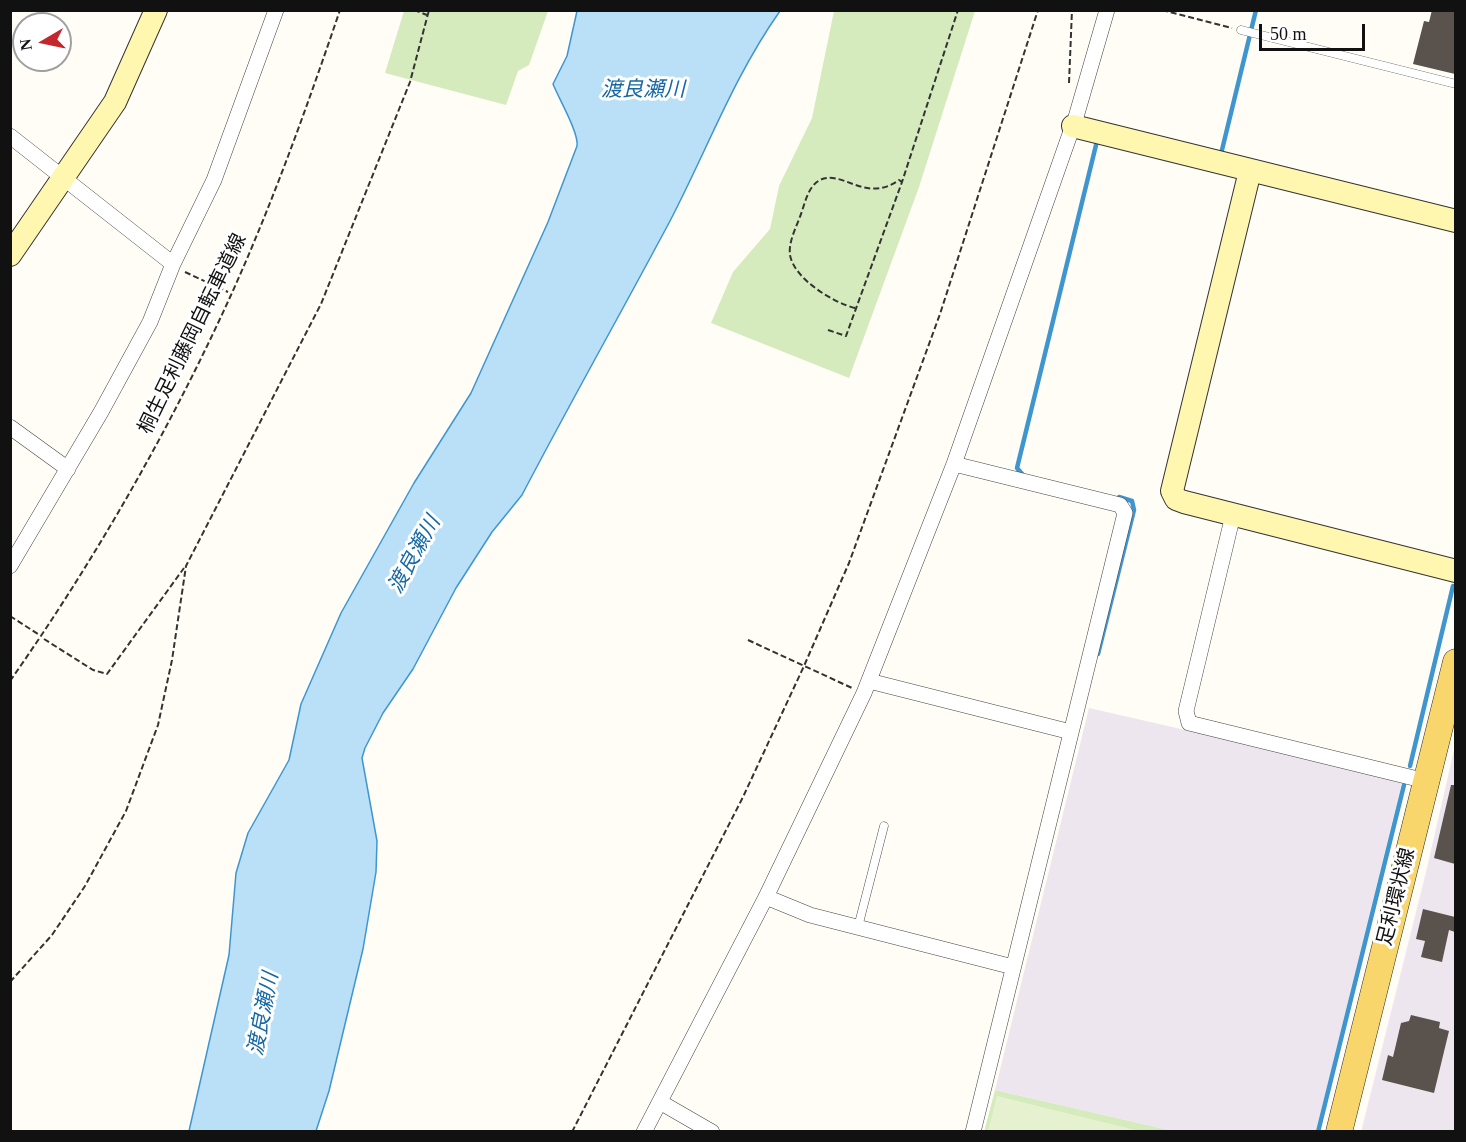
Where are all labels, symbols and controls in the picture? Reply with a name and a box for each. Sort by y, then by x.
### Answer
north arrow [12,12,72,72]
scale bar [1262,12,1368,50]
text: 50 m [1270,24,1307,44]
text: N [16,38,35,52]
water label: 渡良瀬川 [601,77,685,103]
street label: 桐生足利藤岡自転車道線 [134,230,252,438]
water label: 渡良瀬川 [384,512,446,598]
street label: 足利環状線 [1373,846,1421,948]
water label: 渡良瀬川 [244,970,284,1058]

